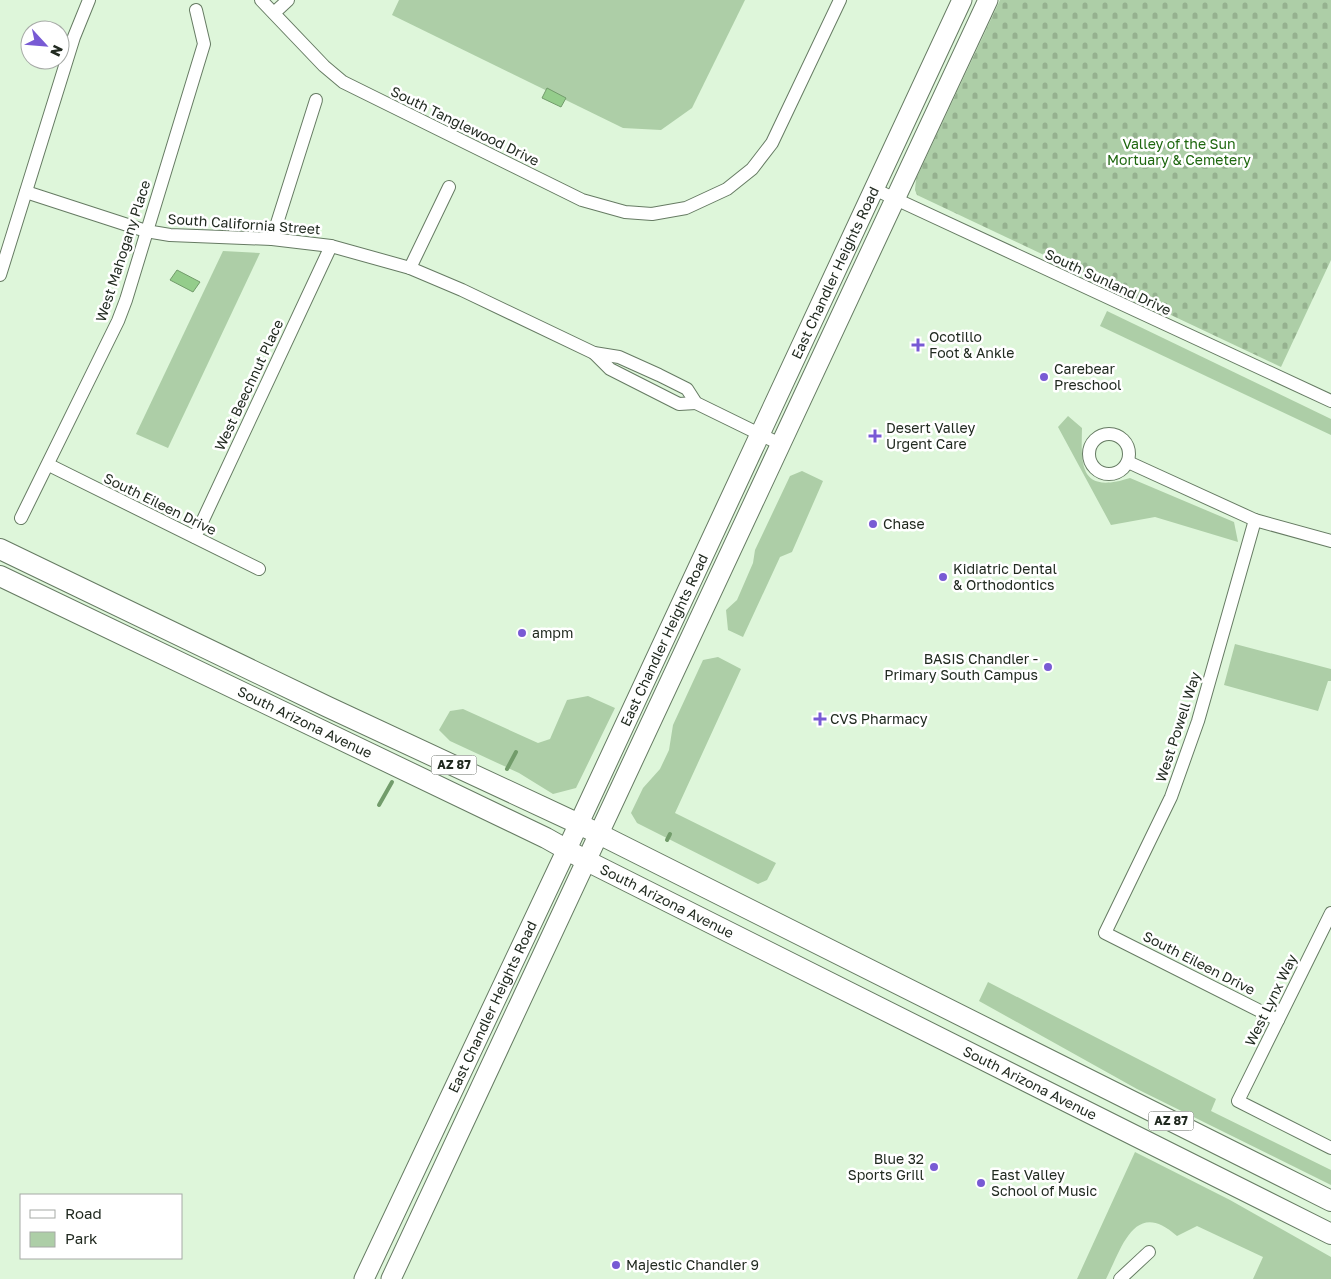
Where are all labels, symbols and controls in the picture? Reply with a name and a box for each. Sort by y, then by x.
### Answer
north arrow [20,20,70,70]
text: N [47,42,67,59]
street label: South Tanglewood Drive [388,82,542,169]
park label: Valley of the Sun Mortuary & Cemetery [1107,135,1251,168]
street label: West Mahogany Place [92,178,153,324]
street label: East Chandler Heights Road [787,184,882,361]
street label: South California Street [167,210,321,237]
street label: South Sunland Drive [1042,245,1174,318]
street label: West Beechnut Place [211,316,286,453]
place label: Ocotillo Foot & Ankle [929,328,1014,361]
marker: Ocotillo Foot & Ankle [911,338,925,352]
place label: Carebear Preschool [1054,360,1122,393]
marker: Carebear Preschool [1038,371,1050,383]
place label: Desert Valley Urgent Care [886,419,975,452]
marker: Desert Valley Urgent Care [868,429,882,443]
street label: South Eileen Drive [101,469,219,538]
place label: Chase [883,515,925,532]
marker: Chase [867,518,879,530]
street label: East Chandler Heights Road [616,551,711,729]
place label: Kidiatric Dental & Orthodontics [953,560,1057,593]
marker: Kidiatric Dental & Orthodontics [937,571,949,583]
place label: ampm [532,624,573,641]
marker: ampm [516,627,528,639]
place label: BASIS Chandler - Primary South Campus [884,650,1038,683]
marker: BASIS Chandler - Primary South Campus [1042,661,1054,673]
street label: West Powell Way [1152,669,1203,784]
street label: South Arizona Avenue [235,682,375,761]
place label: CVS Pharmacy [830,710,928,727]
marker: CVS Pharmacy [814,713,826,725]
road number: AZ 87 [432,756,476,774]
street label: South Arizona Avenue [597,860,737,941]
street label: East Chandler Heights Road [444,918,540,1095]
street label: South Eileen Drive [1140,927,1258,998]
street label: West Lynx Way [1241,951,1300,1049]
street label: South Arizona Avenue [960,1042,1100,1123]
road number: AZ 87 [1148,1112,1194,1130]
place label: Blue 32 Sports Grill [848,1150,924,1183]
marker: Blue 32 Sports Grill [928,1161,940,1173]
place label: East Valley School of Music [991,1166,1098,1199]
marker: East Valley School of Music [975,1177,987,1189]
legend [20,1194,182,1259]
text: Road [65,1204,102,1222]
text: Park [65,1229,98,1247]
place label: Majestic Chandler 9 [626,1256,759,1273]
marker: Majestic Chandler 9 [610,1259,622,1271]

